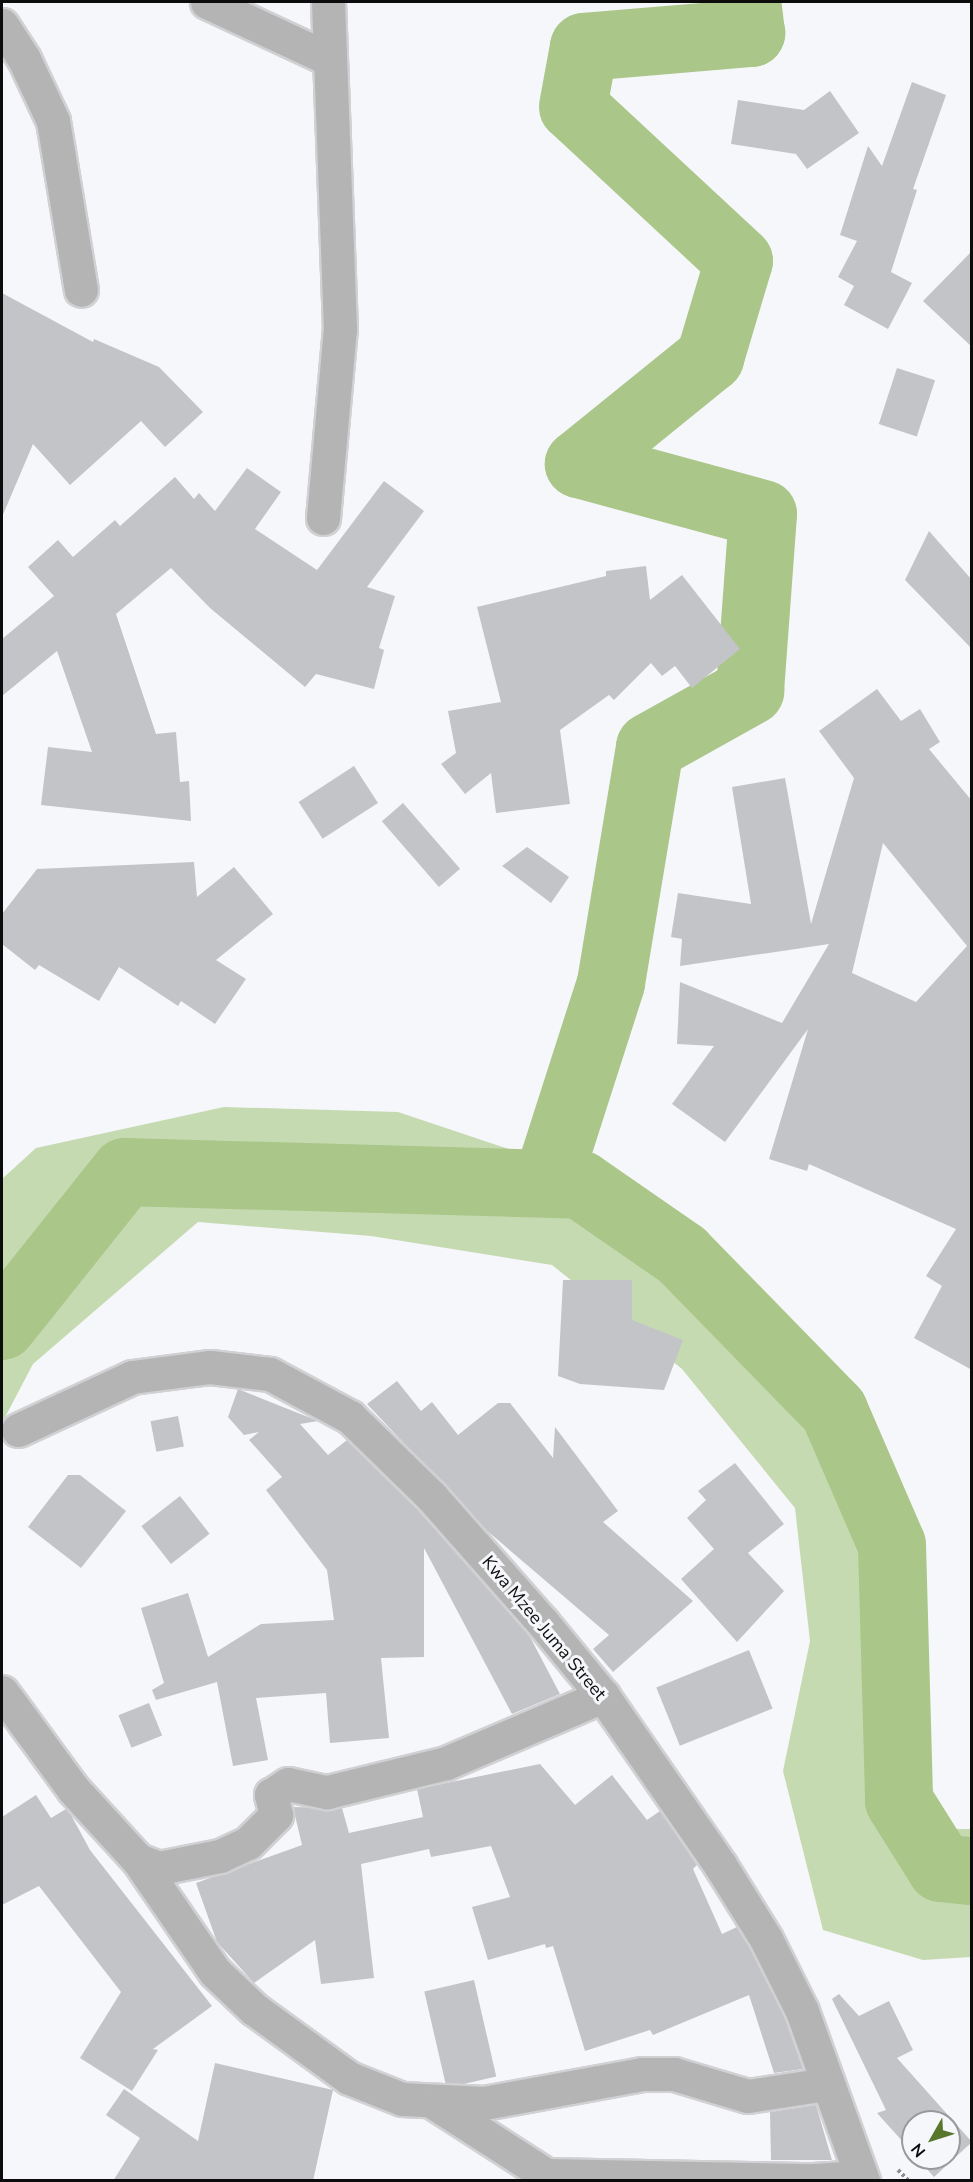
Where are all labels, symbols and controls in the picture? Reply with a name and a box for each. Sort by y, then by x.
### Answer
street label: Kwa Mzee Juma Street [477,1551,611,1705]
north arrow [901,2110,961,2170]
text: N [906,2138,931,2162]

